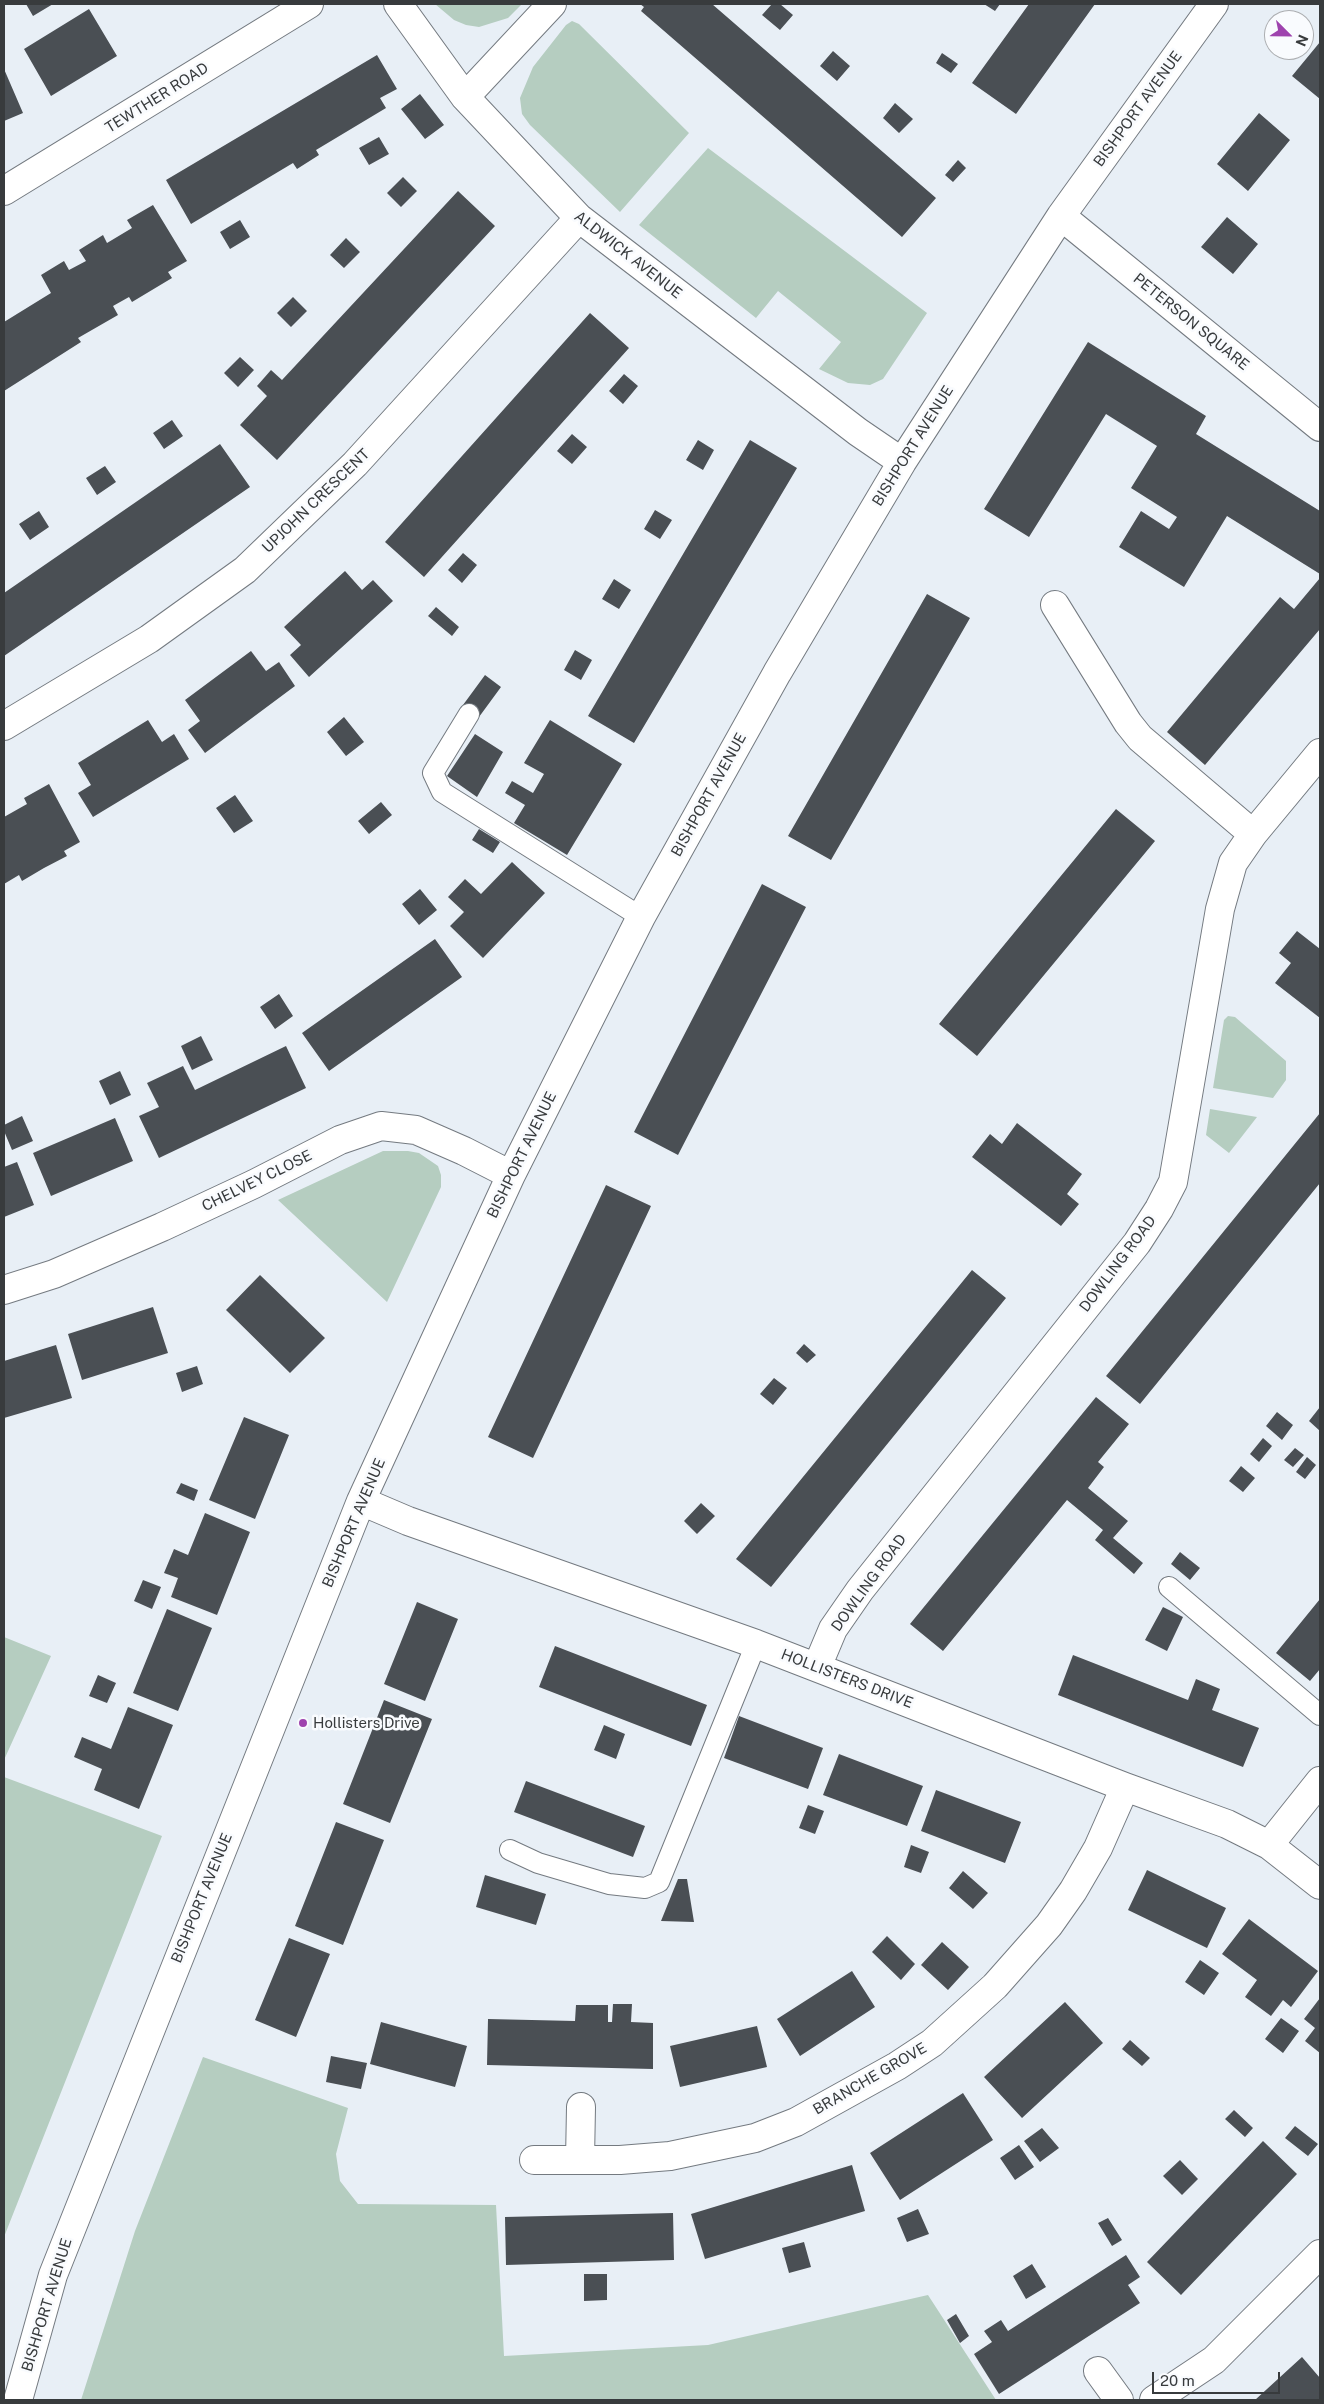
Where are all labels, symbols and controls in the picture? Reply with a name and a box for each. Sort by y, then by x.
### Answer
north arrow [1264,10,1314,60]
text: N [1292,32,1311,49]
street label: BISHPORT AVENUE [1090,48,1186,170]
street label: TEWTHER ROAD [102,59,212,137]
street label: ALDWICK AVENUE [571,207,685,303]
street label: PETERSON SQUARE [1129,270,1253,374]
street label: BISHPORT AVENUE [869,382,957,510]
street label: UPJOHN CRESCENT [259,445,373,557]
street label: BISHPORT AVENUE [668,730,750,860]
street label: BISHPORT AVENUE [484,1089,560,1221]
street label: CHELVEY CLOSE [199,1147,315,1215]
street label: DOWLING ROAD [1076,1212,1160,1316]
street label: BISHPORT AVENUE [319,1456,389,1590]
street label: DOWLING ROAD [828,1531,910,1635]
street label: HOLLISTERS DRIVE [778,1646,916,1712]
place label: Hollisters Drive [313,1714,420,1732]
marker: Hollisters Drive [297,1717,309,1729]
street label: BISHPORT AVENUE [168,1830,236,1966]
street label: BRANCHE GROVE [810,2039,930,2119]
street label: BISHPORT AVENUE [18,2236,76,2374]
scale bar [1154,2362,1282,2394]
text: 20 m [1160,2372,1195,2389]

